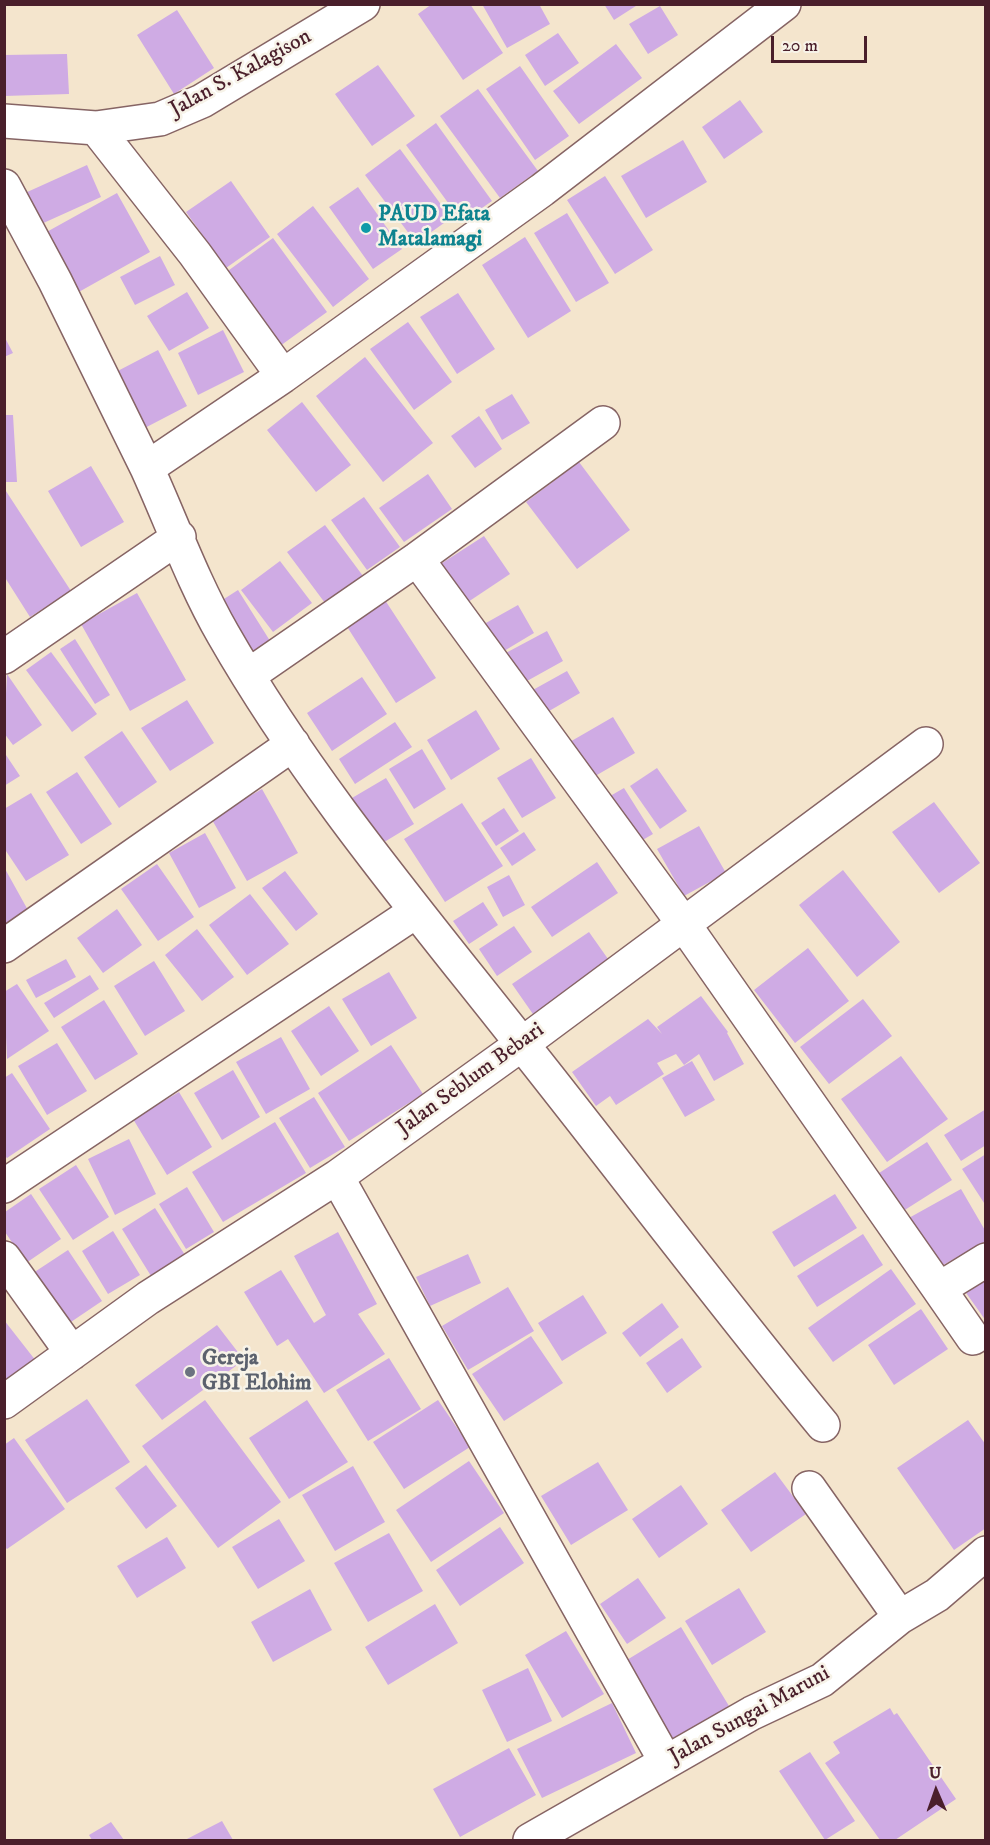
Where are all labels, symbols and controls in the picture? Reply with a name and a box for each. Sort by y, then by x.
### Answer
street label: Jalan S. Kalagison [166,24,316,124]
scale bar [774,24,870,62]
text: 20 m [782,35,818,57]
place label: PAUD Efata Matalamagi [378,202,490,254]
marker: PAUD Efata Matalamagi [359,221,373,235]
street label: Jalan Seblum Bebari [392,1018,550,1142]
place label: Gereja GBI Elohim [202,1346,312,1398]
marker: Gereja GBI Elohim [183,1365,197,1379]
street label: Jalan Sungai Maruni [665,1661,835,1771]
north arrow [906,1761,966,1821]
text: U [929,1763,942,1783]

